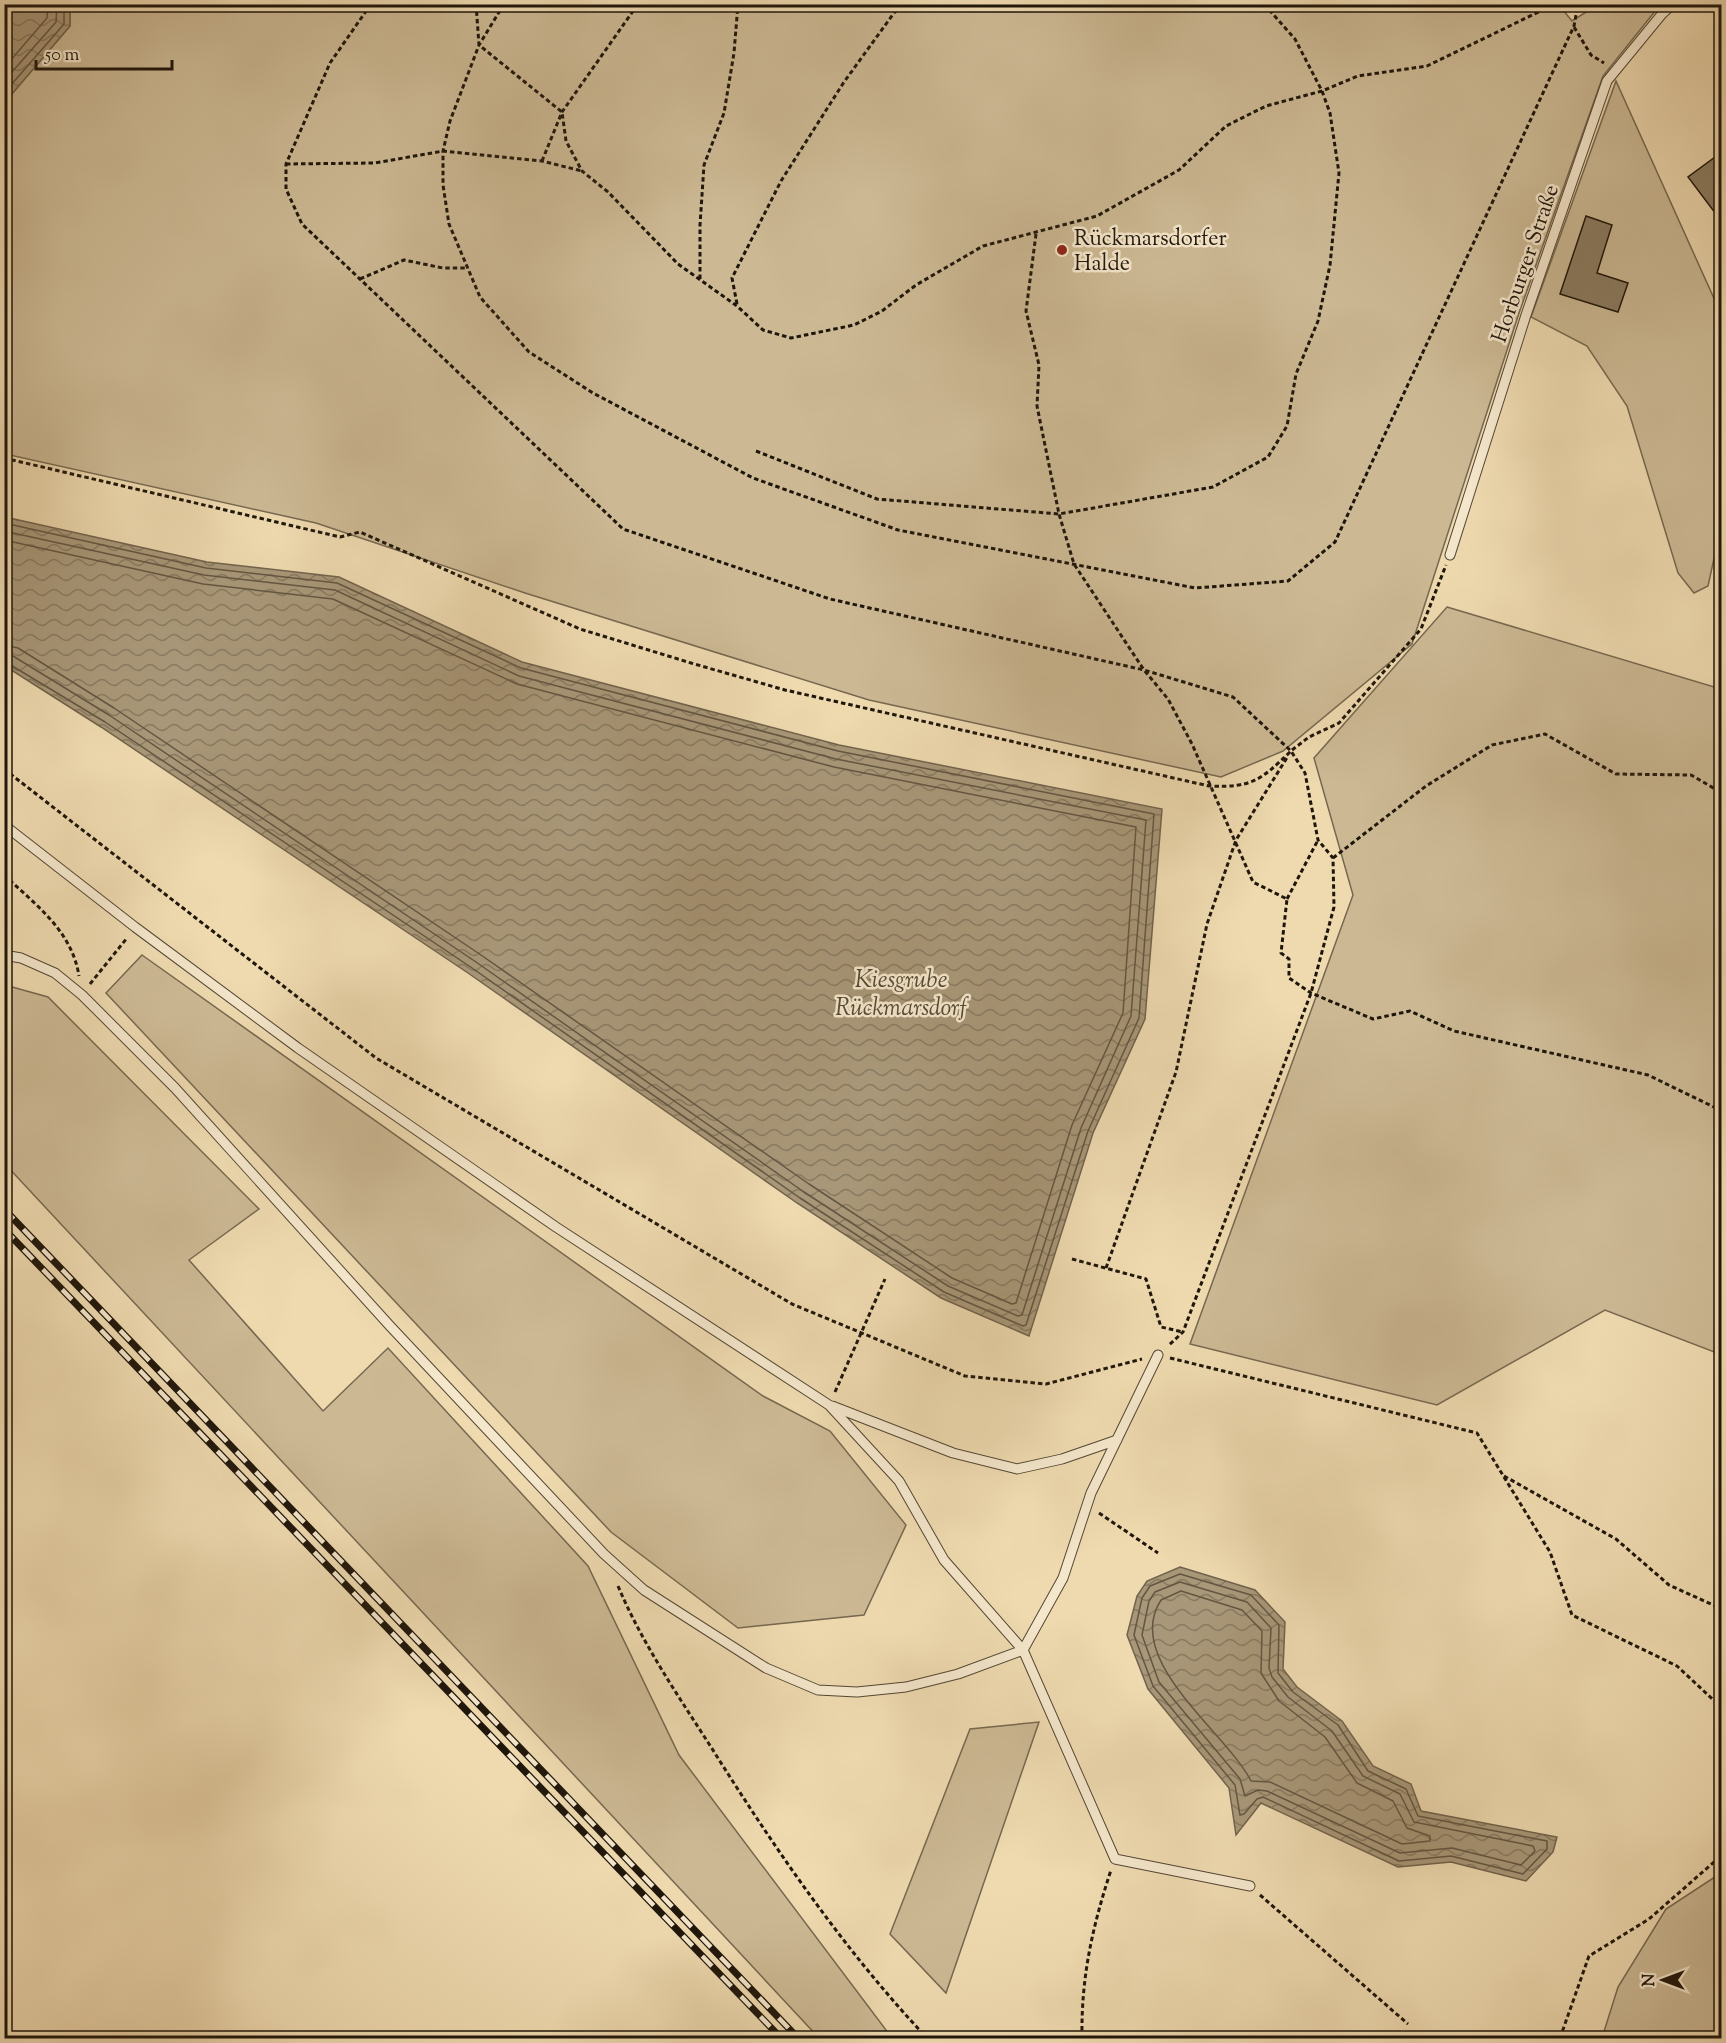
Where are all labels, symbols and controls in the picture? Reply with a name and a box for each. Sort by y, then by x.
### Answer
scale bar [36,33,172,71]
text: 50 m [44,43,80,69]
street label: Horburger Straße [1485,181,1569,347]
place label: Rückmarsdorfer Halde [1074,224,1227,281]
marker: Rückmarsdorfer Halde [1055,243,1069,257]
water label: Kiesgrube Rückmarsdorf [835,964,970,1026]
north arrow [1633,1950,1693,2010]
text: N [1639,1973,1662,1986]

